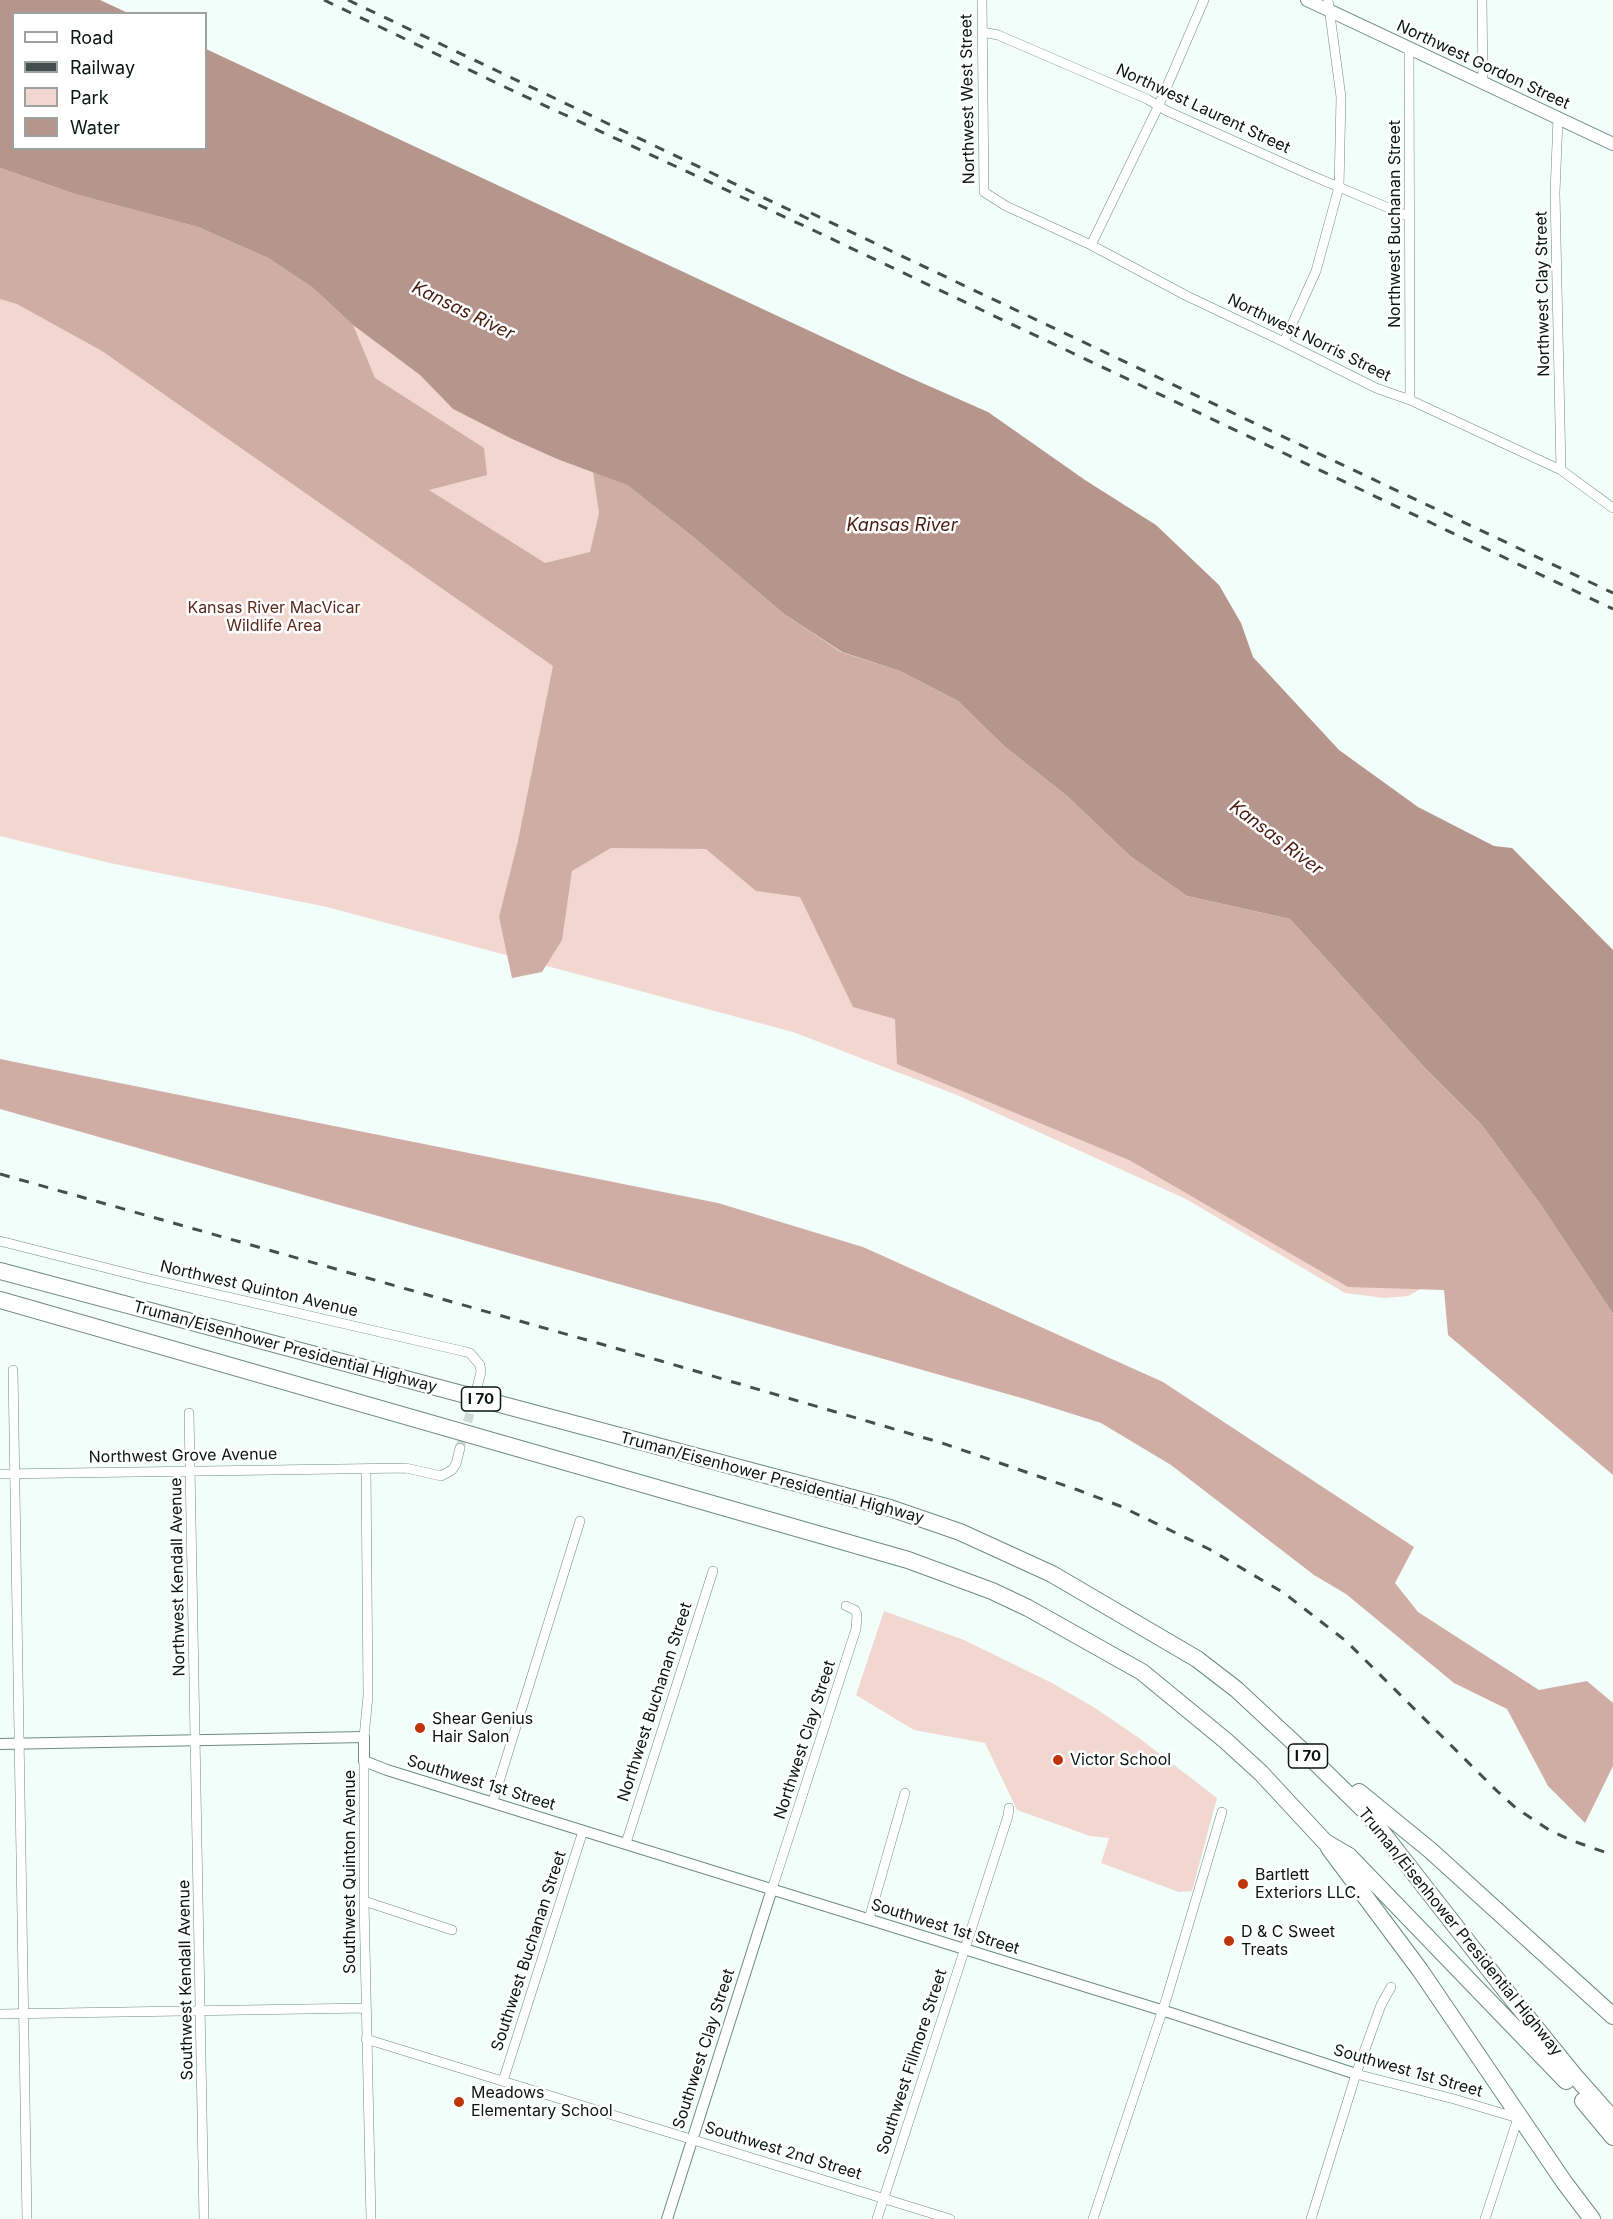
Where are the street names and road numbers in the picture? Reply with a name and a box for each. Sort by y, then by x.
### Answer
street label: Northwest West Street [957,14,979,184]
street label: Northwest Gordon Street [1393,16,1573,114]
street label: Northwest Laurent Street [1113,60,1293,158]
street label: Northwest Buchanan Street [1385,120,1405,328]
street label: Northwest Clay Street [1532,211,1554,377]
street label: Northwest Norris Street [1224,290,1394,386]
street label: Northwest Quinton Avenue [158,1257,360,1321]
street label: Truman/Eisenhower Presidential Highway [131,1297,439,1397]
road number: I 70 [462,1387,500,1411]
street label: Truman/Eisenhower Presidential Highway [618,1428,926,1528]
street label: Northwest Grove Avenue [89,1445,277,1467]
street label: Northwest Kendall Avenue [167,1477,189,1677]
street label: Northwest Buchanan Street [614,1600,696,1804]
street label: Northwest Clay Street [770,1658,840,1822]
road number: I 70 [1288,1744,1328,1768]
street label: Southwest 1st Street [404,1751,558,1815]
street label: Southwest Quinton Avenue [340,1770,360,1974]
street label: Truman/Eisenhower Presidential Highway [1354,1804,1566,2060]
street label: Southwest Buchanan Street [488,1848,570,2054]
street label: Southwest Kendall Avenue [175,1880,197,2080]
street label: Southwest 1st Street [868,1895,1022,1959]
street label: Southwest Clay Street [669,1966,739,2132]
street label: Southwest Fillmore Street [873,1967,951,2157]
street label: Southwest 1st Street [1331,2041,1485,2101]
street label: Southwest 2nd Street [702,2118,864,2184]

